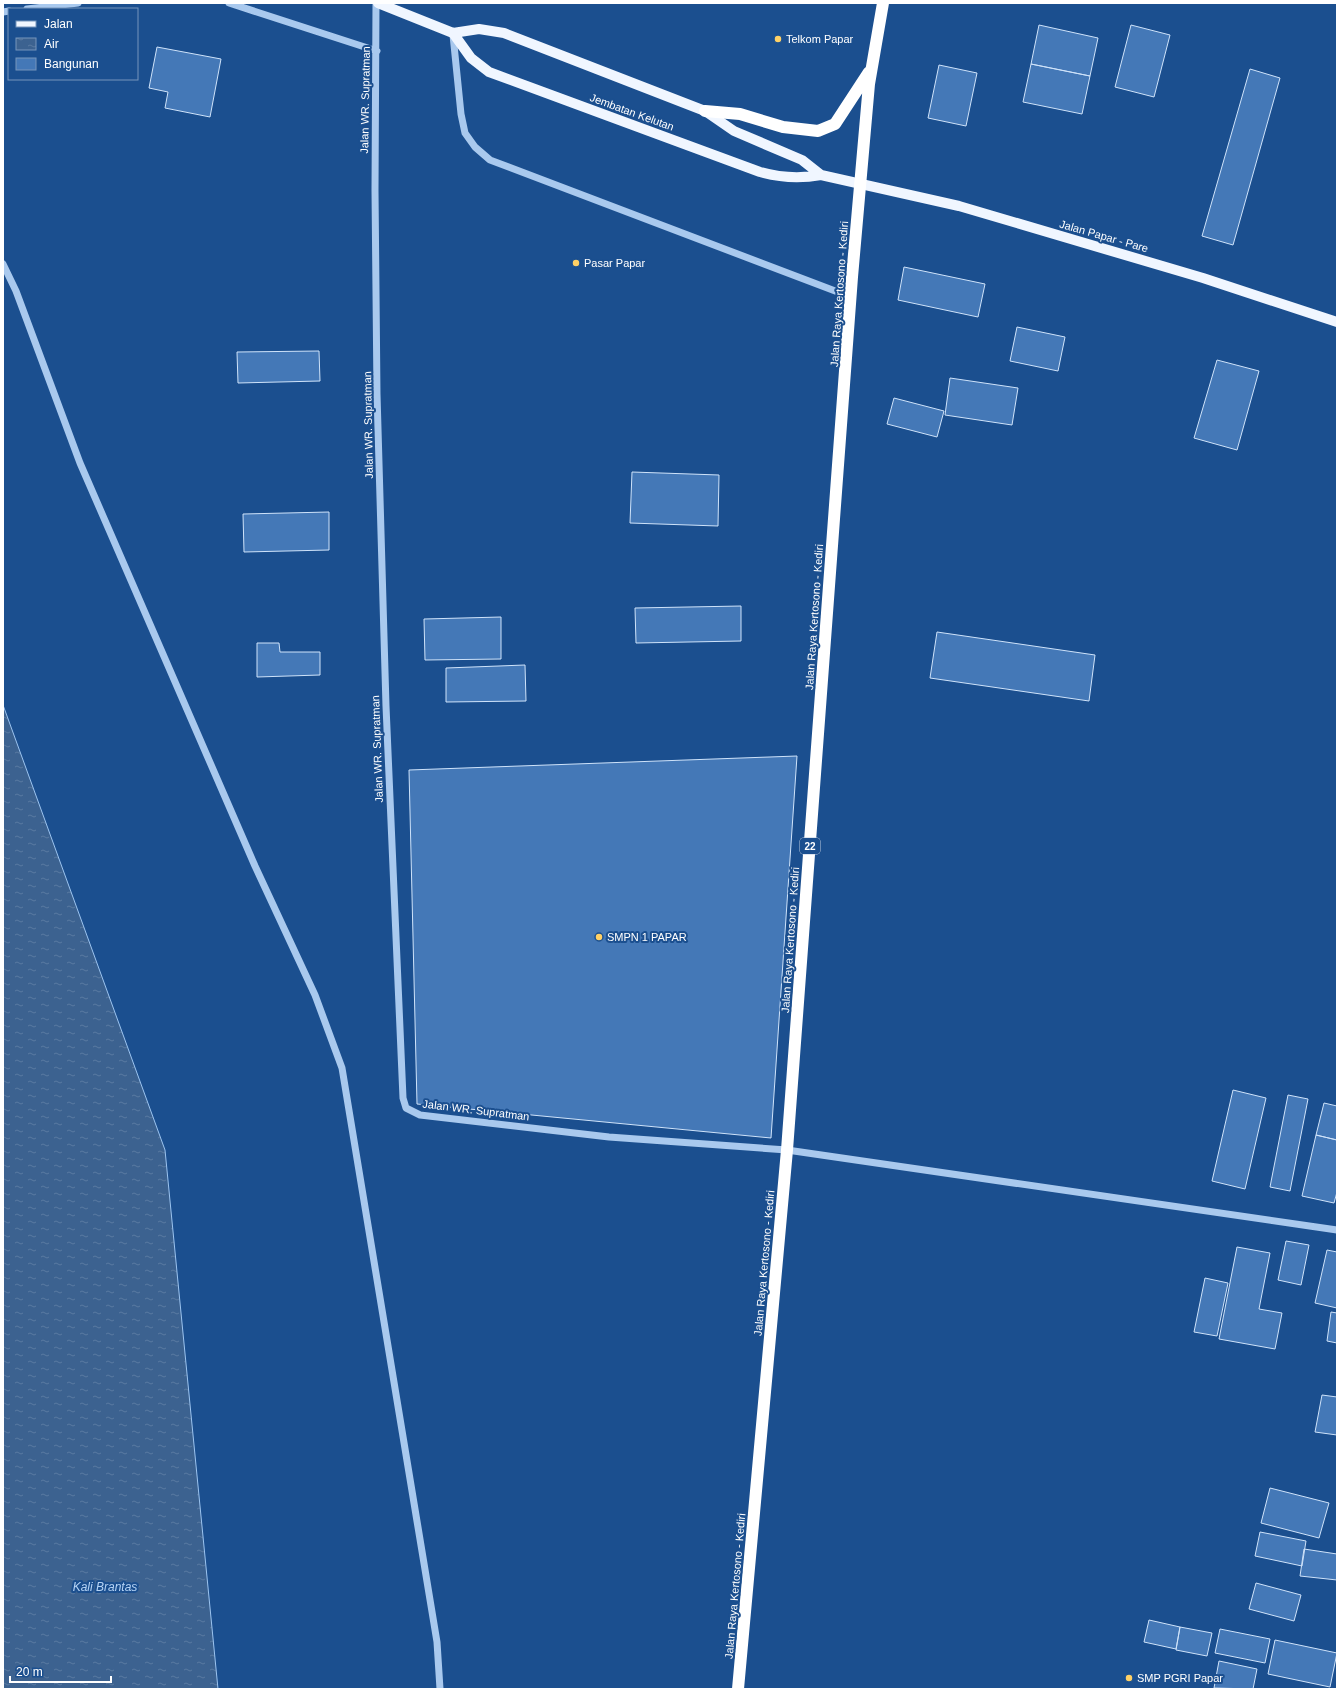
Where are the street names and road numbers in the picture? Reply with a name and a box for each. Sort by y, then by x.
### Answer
street label: Jalan WR. Supratman [358,46,372,154]
street label: Jembatan Kelutan [588,91,676,133]
street label: Jalan Papar - Pare [1058,218,1150,254]
street label: Jalan Raya Kertosono - Kediri [828,221,850,367]
street label: Jalan WR. Supratman [361,371,375,479]
street label: Jalan Raya Kertosono - Kediri [803,544,825,690]
street label: Jalan WR. Supratman [369,695,385,803]
road number: 22 [800,838,820,854]
street label: Jalan Raya Kertosono - Kediri [779,867,801,1013]
street label: Jalan WR. Supratman [422,1097,530,1123]
street label: Jalan Raya Kertosono - Kediri [752,1190,776,1336]
street label: Jalan Raya Kertosono - Kediri [723,1513,747,1659]

